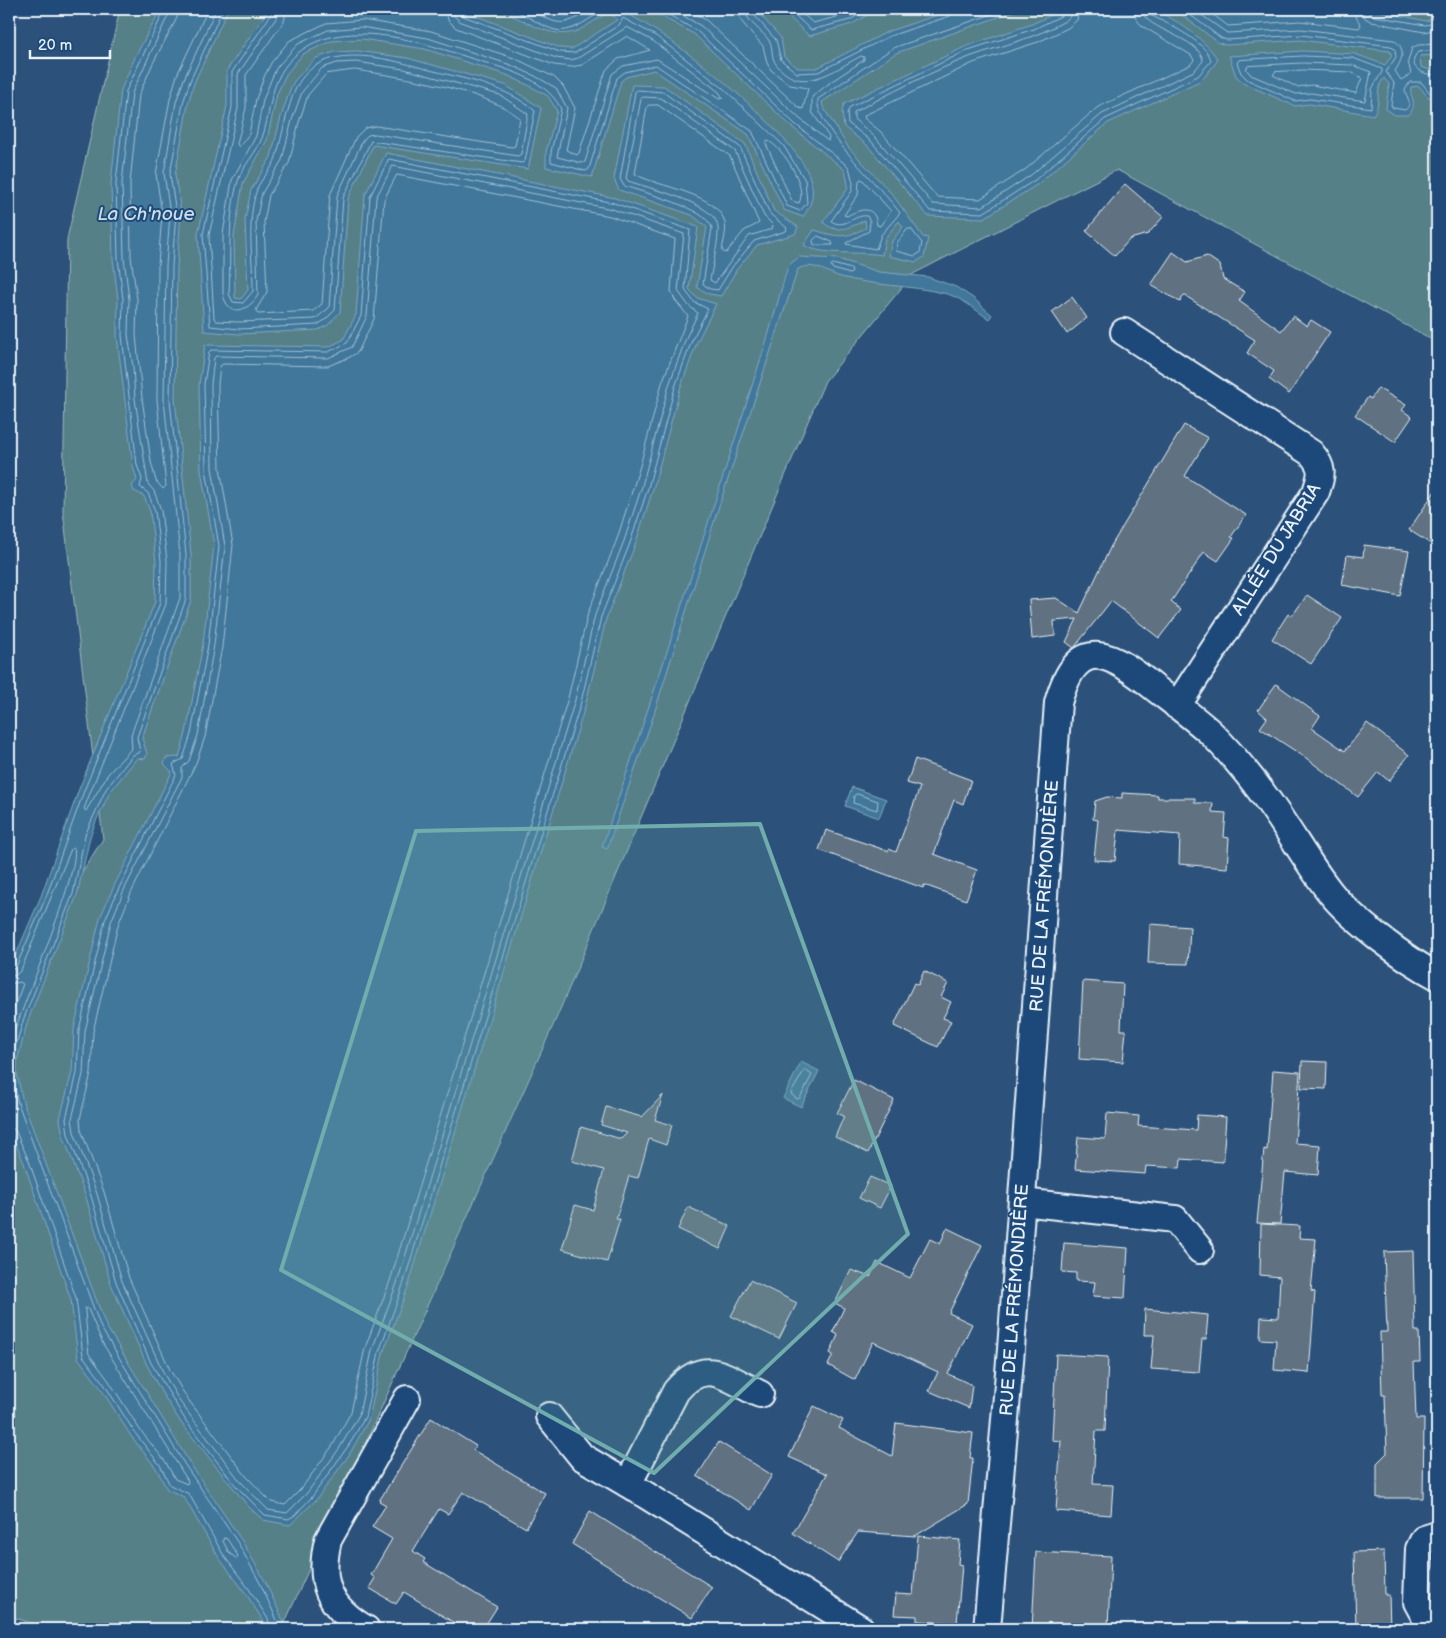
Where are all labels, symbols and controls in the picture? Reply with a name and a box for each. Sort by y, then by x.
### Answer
scale bar [30,28,110,60]
text: 20 m [38,36,72,55]
water label: La Ch'noue [98,203,195,226]
street label: ALLÉE DU JABRIA [1226,478,1325,619]
street label: RUE DE LA FRÉMONDIÈRE [1024,779,1063,1013]
street label: RUE DE LA FRÉMONDIÈRE [994,1183,1033,1417]

